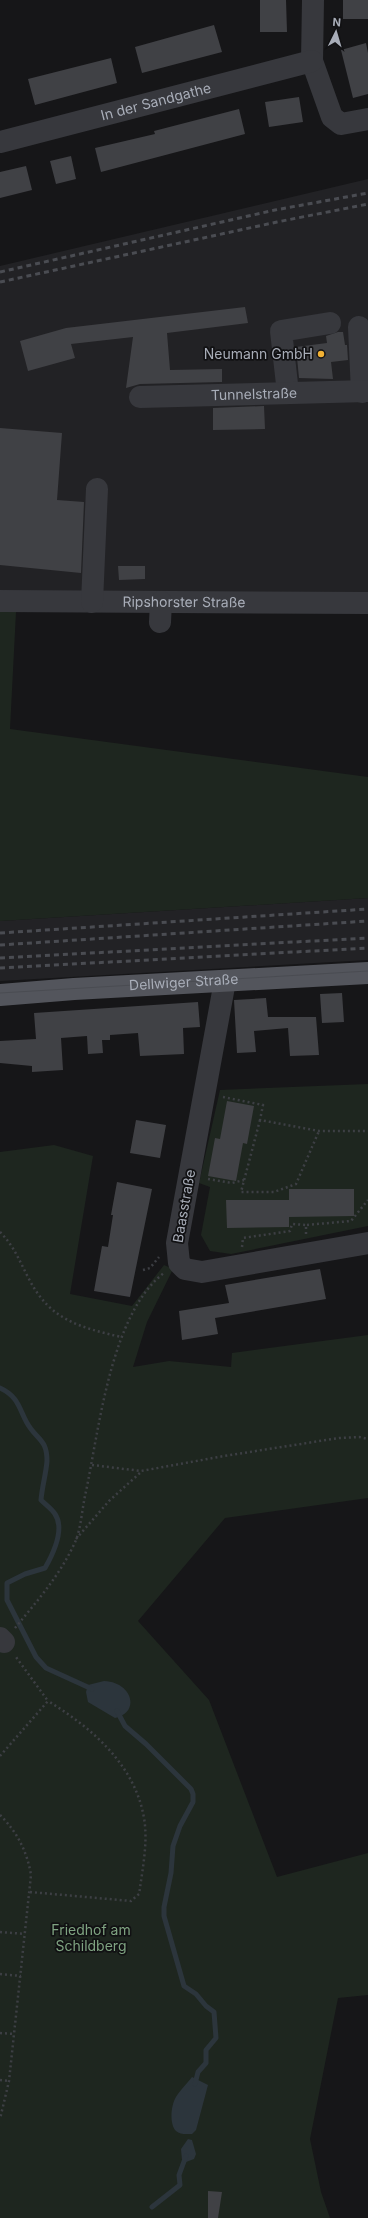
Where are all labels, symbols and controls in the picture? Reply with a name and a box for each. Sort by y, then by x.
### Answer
north arrow [316,12,356,52]
text: N [332,15,342,29]
street label: In der Sandgathe [99,79,213,124]
place label: Neumann GmbH [204,345,313,362]
marker: Neumann GmbH [316,349,326,359]
street label: Tunnelstraße [211,384,297,403]
street label: Ripshorster Straße [122,593,246,610]
street label: Dellwiger Straße [129,970,239,993]
street label: Baasstraße [169,1168,198,1244]
park label: Friedhof am Schildberg [51,1921,131,1954]

